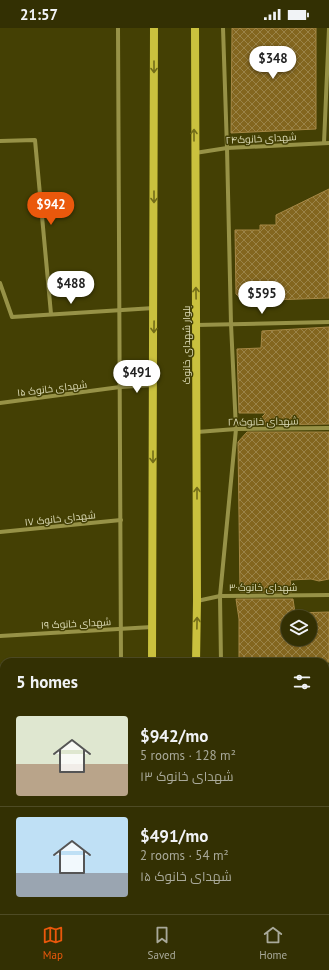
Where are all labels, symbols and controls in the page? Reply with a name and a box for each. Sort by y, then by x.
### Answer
text: 21:57 [20,5,58,24]
pin: $348 [249,46,297,80]
text: $348 [258,50,288,67]
one-way arrow [150,60,158,73]
one-way arrow [190,129,198,142]
street label: شهدای خانوک۲۴ [225,130,297,147]
one-way arrow [150,190,158,203]
pin: $942 [27,192,75,226]
text: $942 [36,196,66,213]
pin: $488 [47,271,95,305]
text: $488 [56,275,86,292]
pin: $595 [238,281,286,315]
text: $595 [247,285,277,302]
one-way arrow [192,287,200,300]
street label: بلوار شهدای خانوک [180,306,193,384]
one-way arrow [150,320,158,333]
pin: $491 [113,360,161,394]
text: $491 [122,364,152,381]
street label: شهدای خانوک ۱۵ [16,378,88,399]
street label: شهدای خانوک۲۸ [227,414,299,429]
one-way arrow [150,450,157,463]
one-way arrow [193,487,201,500]
street label: شهدای خانوک ۱۷ [24,508,96,529]
street label: شهدای خانوک۳۰ [229,581,297,594]
map controls [281,610,317,646]
button: layers [281,610,317,646]
street label: شهدای خانوک ۱۹ [41,615,111,632]
one-way arrow [193,617,201,630]
text: 5 homes [16,671,78,693]
icon: filters [291,671,313,693]
text: $942/mo [140,725,208,747]
icon: home [48,732,96,780]
text: 5 rooms · 128 m² [140,747,236,764]
text: شهدای خانوک ۱۳ [140,768,233,785]
text: $491/mo [140,825,208,847]
icon: home [48,833,96,881]
text: 2 rooms · 54 m² [140,847,229,864]
text: شهدای خانوک ۱۵ [140,868,232,885]
tab: Map [42,924,64,962]
tab: Saved [148,924,176,962]
tab: Home [259,924,287,962]

